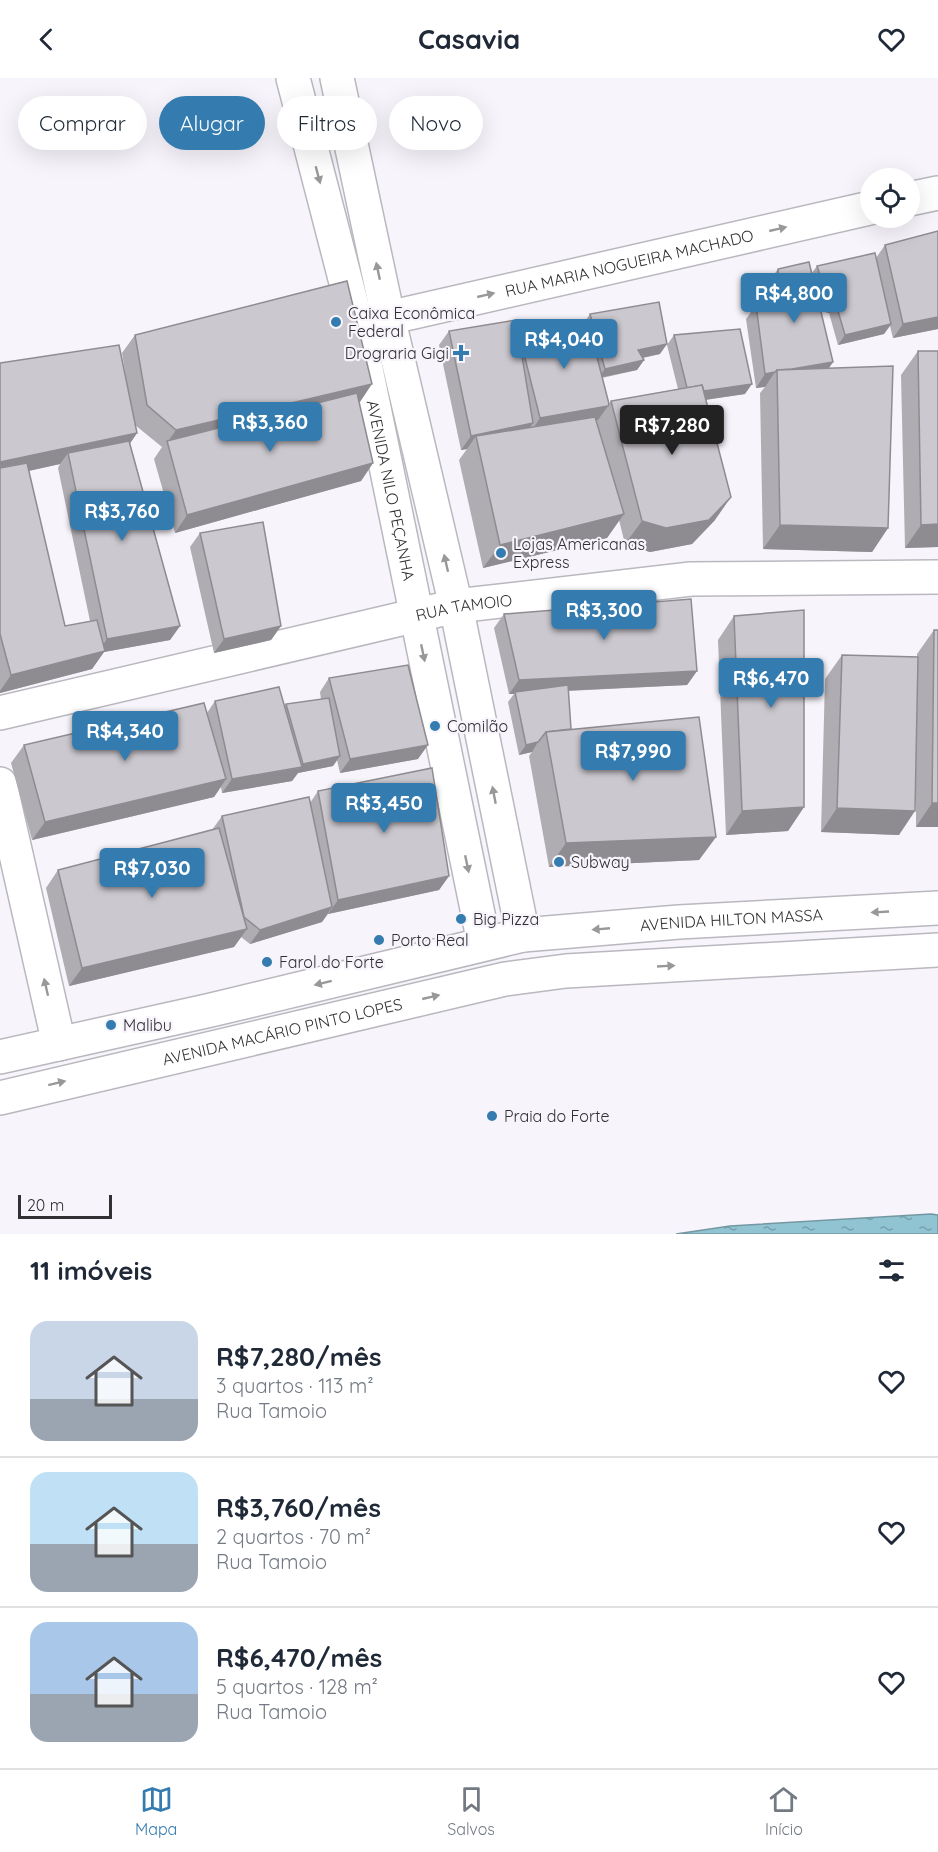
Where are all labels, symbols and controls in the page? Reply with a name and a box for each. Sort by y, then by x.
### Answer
text: Casavia [418,22,520,56]
icon: back [30,23,63,56]
icon: heart [875,23,908,56]
chip: Comprar [18,96,147,150]
chip: Alugar [159,96,265,150]
chip: Filtros [277,96,377,150]
chip: Novo [389,96,483,150]
one-way arrow [313,166,323,185]
map controls [860,168,920,228]
button: locate [860,168,920,228]
one-way arrow [769,223,788,233]
street label: RUA MARIA NOGUEIRA MACHADO [503,225,755,301]
one-way arrow [373,261,382,280]
pin: R$4,800 [739,273,849,324]
text: R$4,800 [755,280,833,305]
one-way arrow [476,289,495,299]
place label: Caixa Econômica Federal [348,303,475,341]
marker: Caixa Econômica Federal [329,315,343,329]
pin: R$4,040 [509,319,619,370]
text: R$4,040 [524,326,604,351]
place label: Drograria Gigi [345,343,449,363]
marker: Drograria Gigi [454,346,468,360]
street label: AVENIDA NILO PEÇANHA [363,398,419,583]
pin: R$3,360 [215,402,325,453]
pin: R$7,280 [617,405,727,456]
text: R$3,360 [232,409,308,434]
text: R$7,280 [634,412,710,437]
pin: R$3,760 [67,491,177,542]
text: R$3,760 [84,498,160,523]
place label: Lojas Americanas Express [513,534,645,572]
marker: Lojas Americanas Express [494,546,508,560]
one-way arrow [441,554,450,573]
street label: RUA TAMOIO [414,590,513,625]
pin: R$3,300 [549,590,659,641]
text: R$3,300 [565,597,643,622]
one-way arrow [419,643,428,662]
pin: R$6,470 [716,658,826,709]
text: R$6,470 [733,665,809,690]
pin: R$4,340 [70,711,180,762]
place label: Comilão [447,716,508,736]
text: R$4,340 [86,718,164,743]
marker: Comilão [428,719,442,733]
pin: R$7,990 [578,731,688,782]
text: R$7,990 [595,738,671,763]
pin: R$3,450 [329,783,439,834]
one-way arrow [489,786,498,805]
text: R$3,450 [345,790,423,815]
pin: R$7,030 [97,848,207,899]
place label: Subway [571,852,630,872]
text: R$7,030 [114,855,190,880]
one-way arrow [463,855,472,874]
marker: Subway [552,855,566,869]
street label: AVENIDA HILTON MASSA [639,904,823,935]
one-way arrow [870,907,889,916]
place label: Big Pizza [473,909,539,929]
marker: Big Pizza [454,912,468,926]
one-way arrow [592,924,611,933]
place label: Porto Real [391,930,469,950]
marker: Porto Real [372,933,386,947]
place label: Farol do Forte [279,952,384,972]
marker: Farol do Forte [260,955,274,969]
one-way arrow [656,961,675,970]
one-way arrow [41,977,51,996]
one-way arrow [314,978,332,988]
one-way arrow [422,991,440,1001]
street label: AVENIDA MACÁRIO PINTO LOPES [160,994,404,1069]
place label: Malibu [123,1015,172,1035]
marker: Malibu [104,1018,118,1032]
one-way arrow [48,1078,66,1088]
place label: Praia do Forte [504,1106,609,1126]
marker: Praia do Forte [485,1109,499,1123]
scale bar [18,1192,112,1220]
text: 20 m [27,1195,64,1215]
text: 11 imóveis [30,1254,152,1287]
icon: filters [875,1254,908,1287]
text: R$7,280/mês [216,1340,382,1373]
icon: home [78,1345,150,1417]
icon: heart [875,1365,908,1398]
text: 3 quartos · 113 m² [216,1373,374,1398]
text: Rua Tamoio [216,1398,327,1423]
text: R$3,760/mês [216,1491,381,1524]
icon: home [78,1496,150,1568]
icon: heart [875,1516,908,1549]
text: 2 quartos · 70 m² [216,1524,371,1549]
text: Rua Tamoio [216,1549,327,1574]
text: R$6,470/mês [216,1641,382,1674]
icon: home [78,1646,150,1718]
icon: heart [875,1666,908,1699]
text: 5 quartos · 128 m² [216,1674,378,1699]
text: Rua Tamoio [216,1699,327,1724]
tab: Mapa [135,1783,177,1839]
tab: Salvos [447,1783,495,1839]
tab: Início [765,1783,803,1839]

